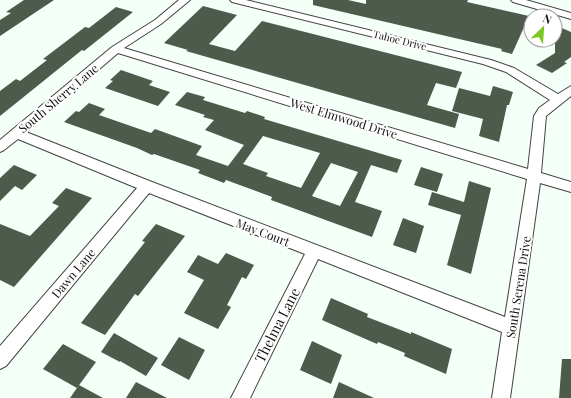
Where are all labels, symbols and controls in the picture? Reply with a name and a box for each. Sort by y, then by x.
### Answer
north arrow [523,8,563,48]
text: N [541,10,554,27]
street label: Tahoe Drive [372,27,428,53]
street label: South Sherry Lane [15,60,101,136]
street label: West Elmwood Drive [287,94,400,142]
street label: May Court [234,214,293,250]
street label: South Serena Drive [502,235,534,339]
street label: Dawn Lane [48,245,98,301]
street label: Thelma Lane [250,284,304,366]

